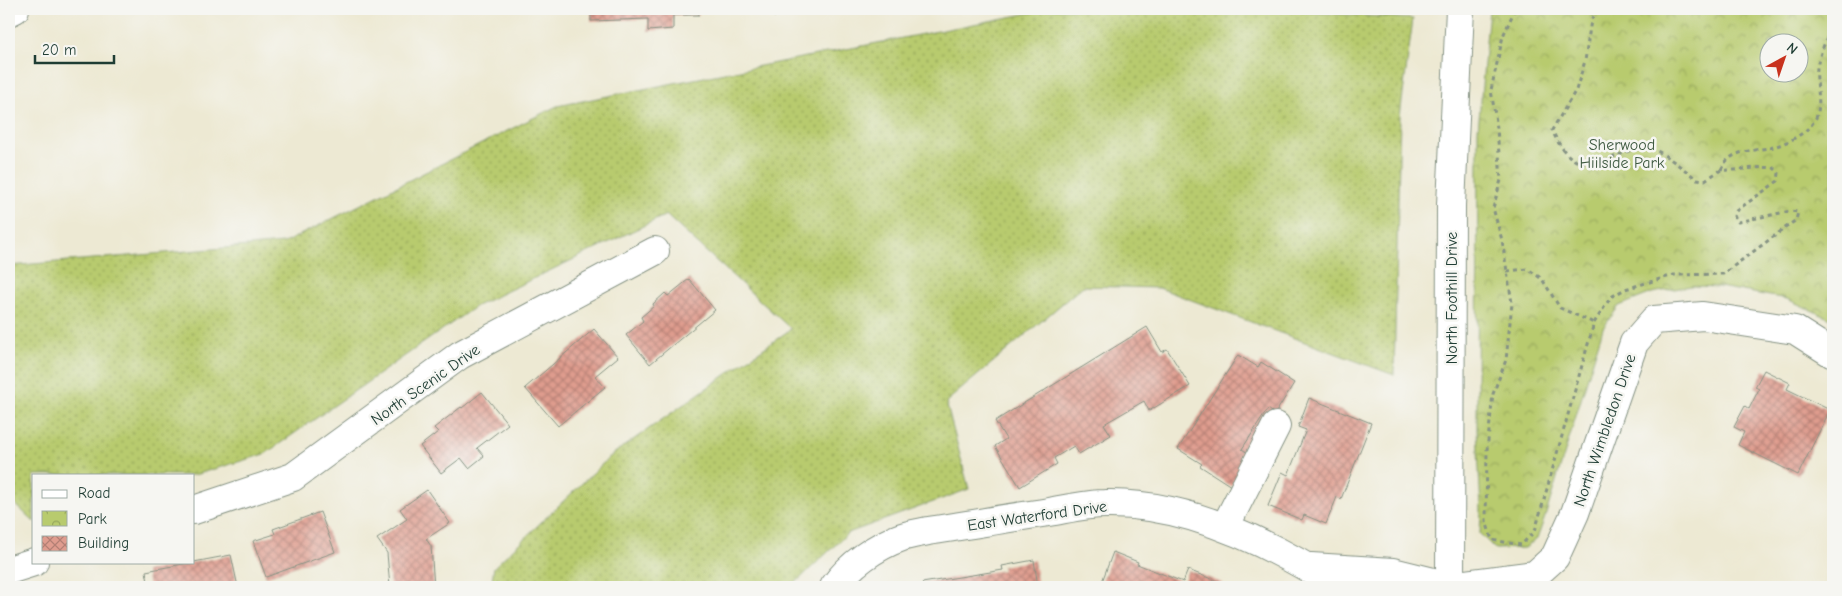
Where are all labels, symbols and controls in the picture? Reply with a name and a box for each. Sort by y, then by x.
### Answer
scale bar [35,32,114,64]
north arrow [1760,32,1810,82]
text: N [1783,39,1801,58]
text: 20 m [42,41,76,59]
park label: Sherwood Hiilside Park [1579,136,1665,172]
street label: North Foothill Drive [1443,232,1461,364]
street label: North Scenic Drive [368,341,483,429]
street label: North Wimbledon Drive [1570,352,1640,509]
legend [32,474,195,564]
text: Road [78,484,110,502]
street label: East Waterford Drive [966,497,1108,535]
text: Park [78,510,107,528]
text: Building [78,534,129,552]

